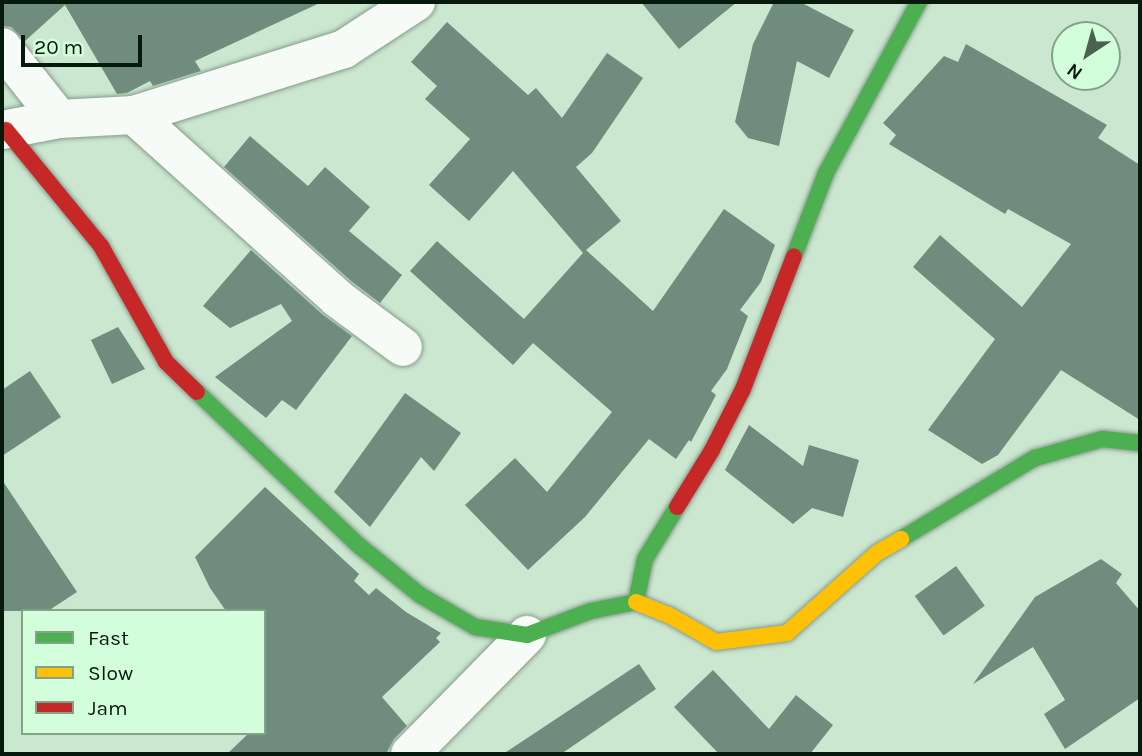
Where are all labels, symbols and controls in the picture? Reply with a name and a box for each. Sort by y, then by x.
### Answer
scale bar [24,21,145,65]
north arrow [1051,21,1121,91]
text: 20 m [34,35,83,59]
text: N [1063,58,1087,84]
legend [21,609,266,735]
text: Fast [88,626,129,650]
text: Slow [88,661,133,685]
text: Jam [88,696,128,720]

